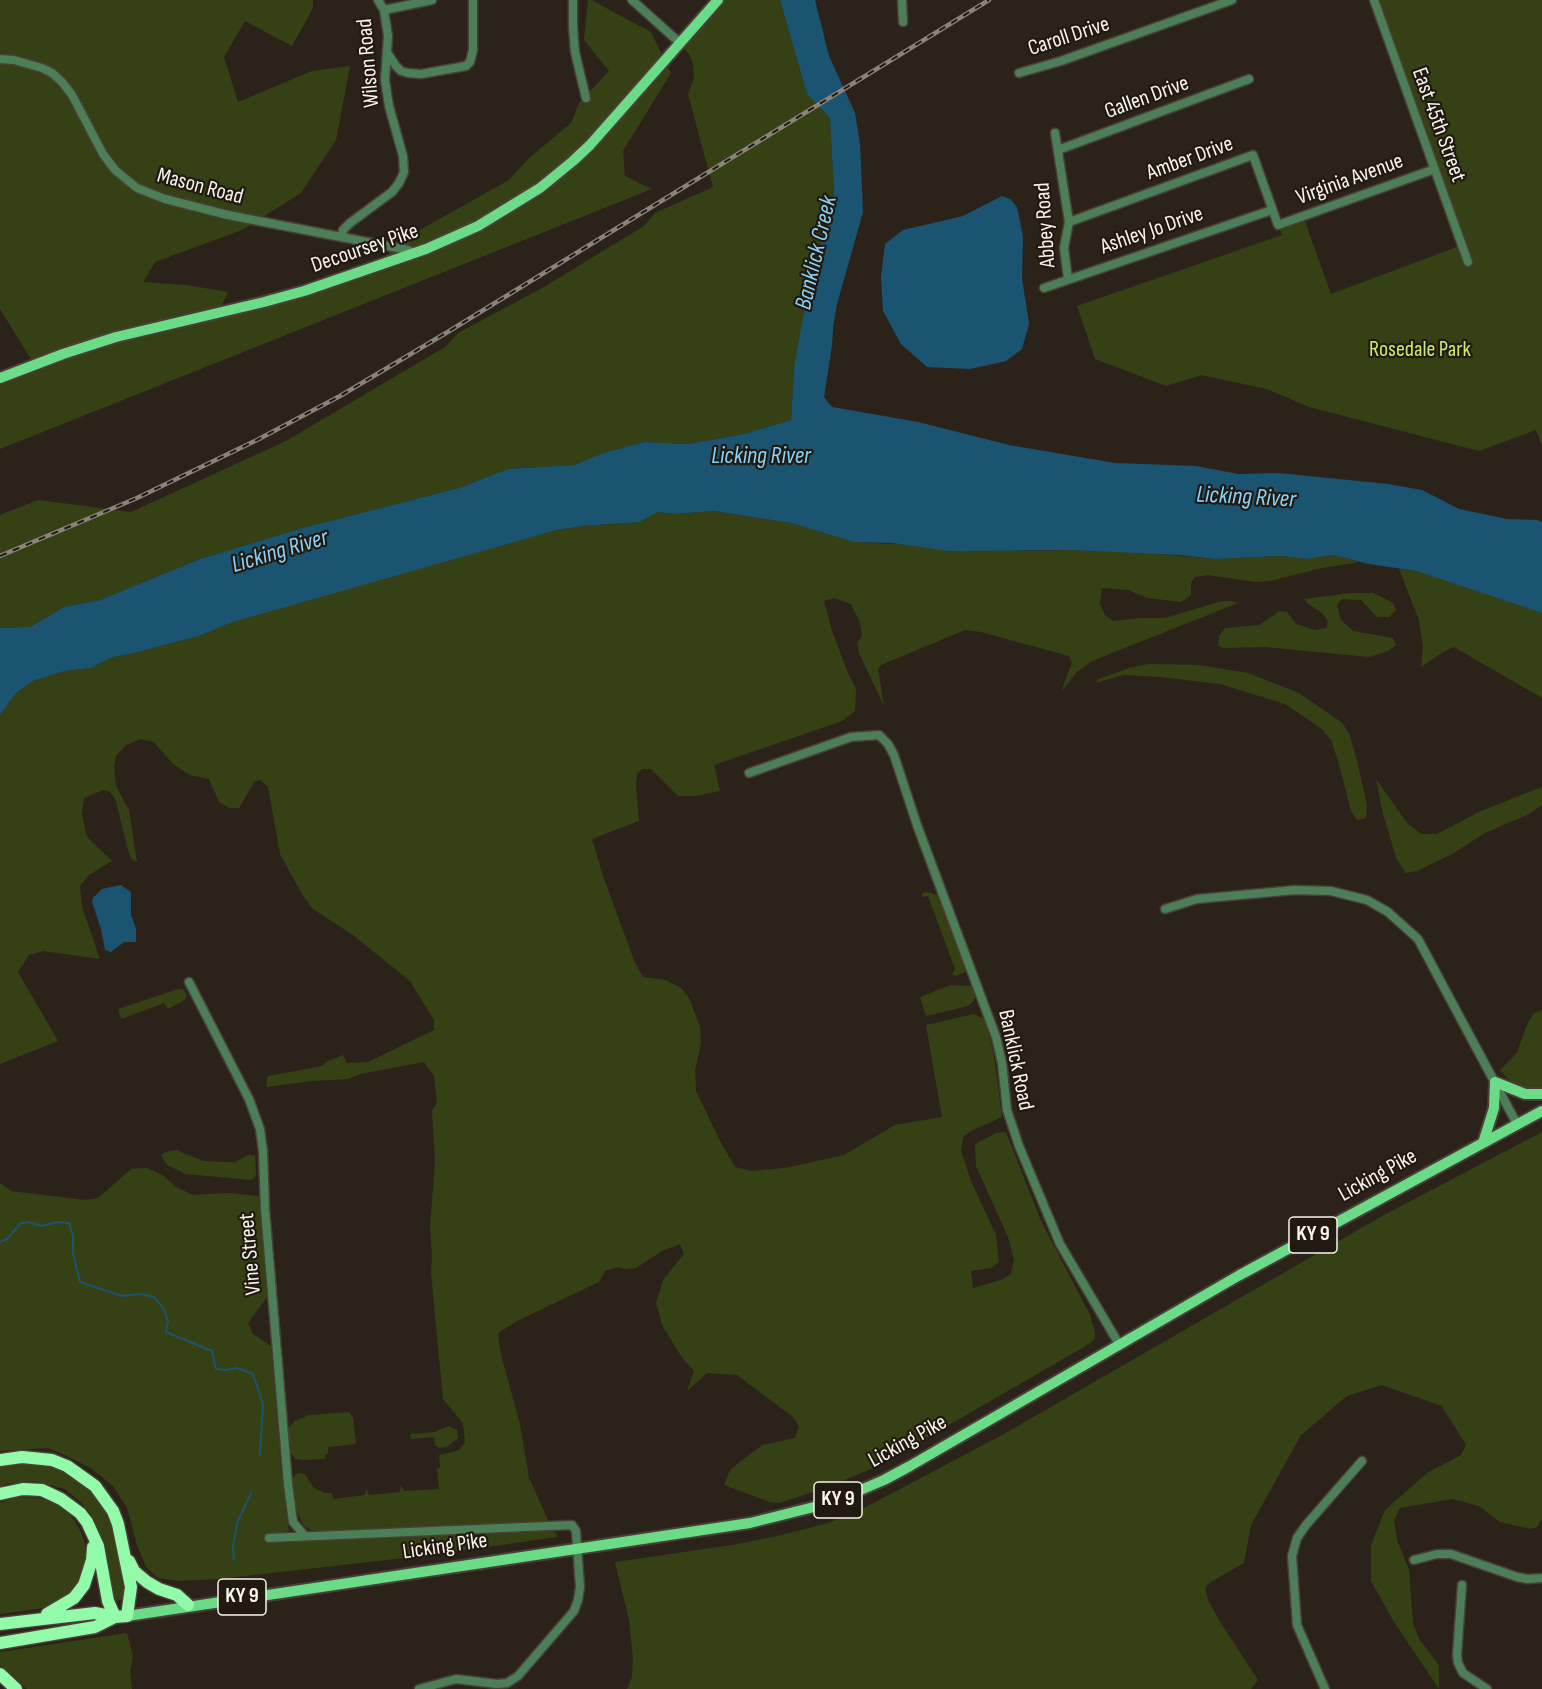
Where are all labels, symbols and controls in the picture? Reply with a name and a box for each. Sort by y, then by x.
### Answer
street label: Caroll Drive [1025,11,1113,63]
street label: Wilson Road [352,17,386,109]
street label: East 45th Street [1405,64,1471,186]
street label: Gallen Drive [1101,71,1193,125]
street label: Amber Drive [1143,131,1237,187]
street label: Virginia Avenue [1293,148,1407,212]
street label: Mason Road [154,163,246,211]
street label: Abbey Road [1030,182,1062,268]
water label: Banklick Creek [790,193,844,313]
street label: Ashley Jo Drive [1097,201,1207,261]
street label: Decoursey Pike [308,218,422,280]
park label: Rosedale Park [1369,337,1471,363]
water label: Licking River [711,443,811,471]
water label: Licking River [1196,481,1296,515]
water label: Licking River [228,524,332,580]
street label: Banklick Road [991,1007,1039,1113]
street label: Licking Pike [1334,1144,1422,1208]
street label: Vine Street [234,1212,268,1296]
road number: KY 9 [1289,1217,1337,1253]
street label: Licking Pike [864,1410,952,1474]
road number: KY 9 [814,1482,862,1518]
street label: Licking Pike [401,1528,489,1566]
road number: KY 9 [218,1579,266,1615]

